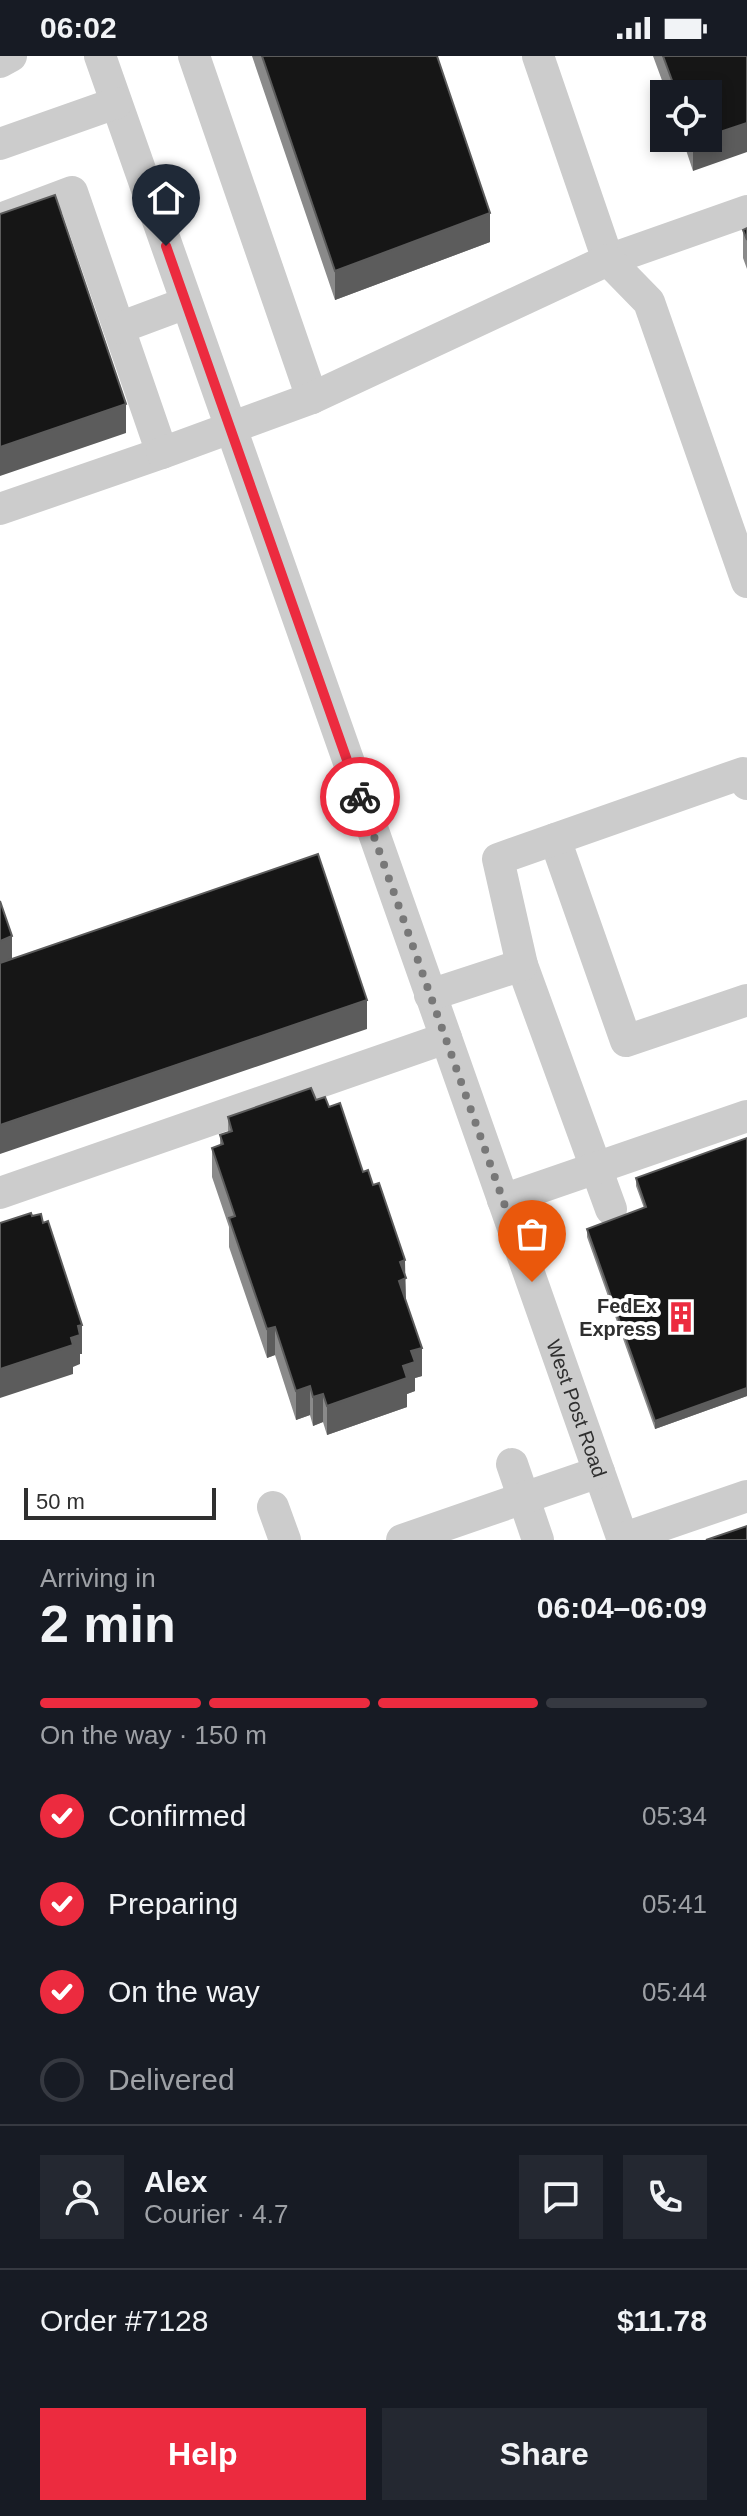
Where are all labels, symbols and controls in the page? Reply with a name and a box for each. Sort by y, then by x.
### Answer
text: 06:02 [40,11,117,44]
map controls [650,80,722,152]
button: locate [650,80,722,152]
pin [132,164,200,246]
icon: home [144,176,188,220]
courier [320,757,400,837]
icon: bike [338,775,382,819]
pin [498,1200,566,1282]
icon: bag [510,1212,554,1256]
place label: FedEx Express [579,1295,657,1340]
building icon: FedEx Express [664,1300,698,1334]
street label: West Post Road [542,1337,611,1480]
scale bar [24,1484,216,1520]
text: 50 m [36,1489,85,1514]
text: Arriving in [40,1563,156,1593]
text: 06:04–06:09 [537,1591,707,1624]
text: 2 min [40,1595,176,1653]
text: On the way · 150 m [40,1720,267,1750]
icon: check [40,1794,84,1838]
text: Confirmed [108,1799,246,1832]
text: 05:34 [642,1801,707,1831]
icon: check [40,1882,84,1926]
text: Preparing [108,1887,238,1920]
text: 05:41 [642,1889,707,1919]
icon: check [40,1970,84,2014]
text: On the way [108,1975,260,2008]
text: 05:44 [642,1977,707,2007]
text: Delivered [108,2063,235,2096]
button: person [40,2155,124,2239]
button: chat [519,2155,603,2239]
button: phone [623,2155,707,2239]
text: Alex [144,2165,207,2198]
text: Courier · 4.7 [144,2199,289,2229]
text: Order #7128 [40,2304,208,2337]
text: $11.78 [617,2304,707,2337]
button: Help [40,2408,366,2500]
button: Share [382,2408,707,2500]

